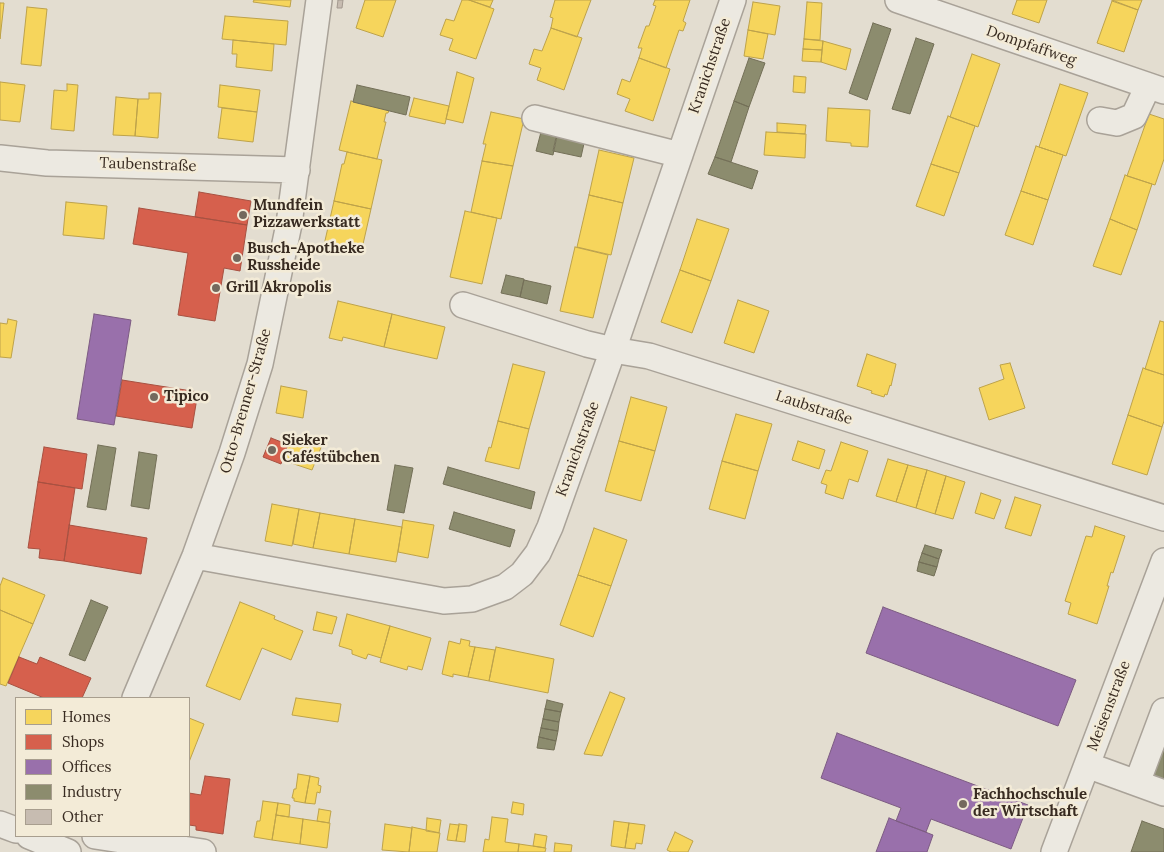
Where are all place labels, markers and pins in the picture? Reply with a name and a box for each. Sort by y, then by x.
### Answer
place label: Mundfein Pizzawerkstatt [253,197,360,232]
marker: Mundfein Pizzawerkstatt [237,209,249,221]
place label: Busch-Apotheke Russheide [247,240,364,275]
marker: Busch-Apotheke Russheide [231,252,243,264]
place label: Grill Akropolis [226,279,331,297]
marker: Grill Akropolis [210,282,222,294]
place label: Tipico [164,388,209,406]
marker: Tipico [148,391,160,403]
place label: Sieker Caféstübchen [282,432,380,467]
marker: Sieker Caféstübchen [266,444,278,456]
place label: Fachhochschule der Wirtschaft [973,786,1087,821]
marker: Fachhochschule der Wirtschaft [957,798,969,810]

